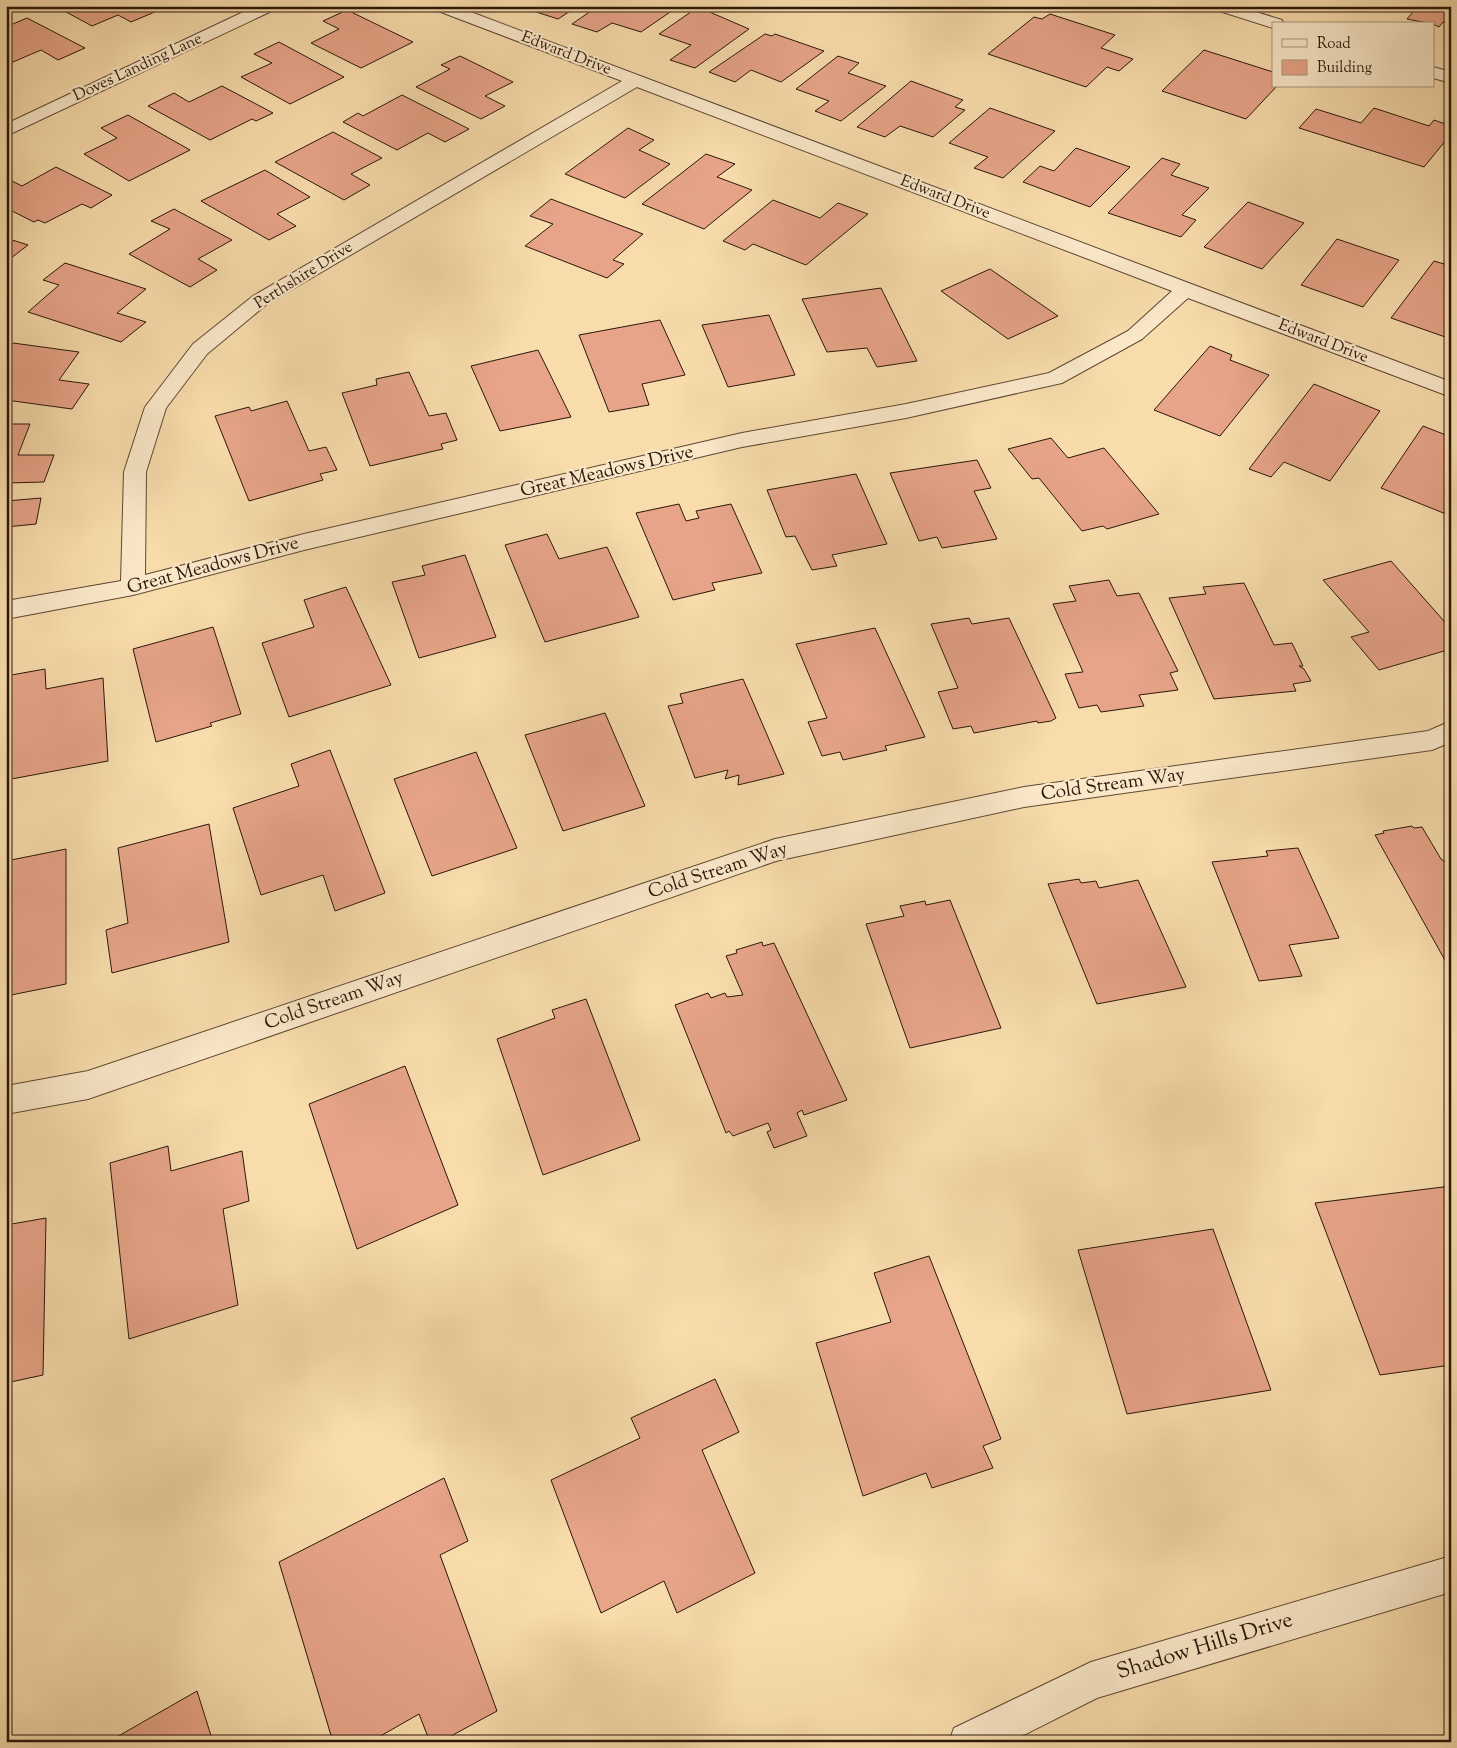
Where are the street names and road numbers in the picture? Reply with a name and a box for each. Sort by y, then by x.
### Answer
street label: Edward Drive [518,26,614,82]
street label: Doves Landing Lane [70,28,206,108]
street label: Edward Drive [897,170,993,226]
street label: Perthshire Drive [250,237,358,315]
street label: Edward Drive [1275,314,1371,370]
street label: Great Meadows Drive [518,439,696,505]
street label: Great Meadows Drive [124,530,302,602]
street label: Cold Stream Way [1039,761,1187,808]
street label: Cold Stream Way [645,836,792,906]
street label: Cold Stream Way [261,964,408,1037]
street label: Shadow Hills Drive [1113,1605,1297,1689]

